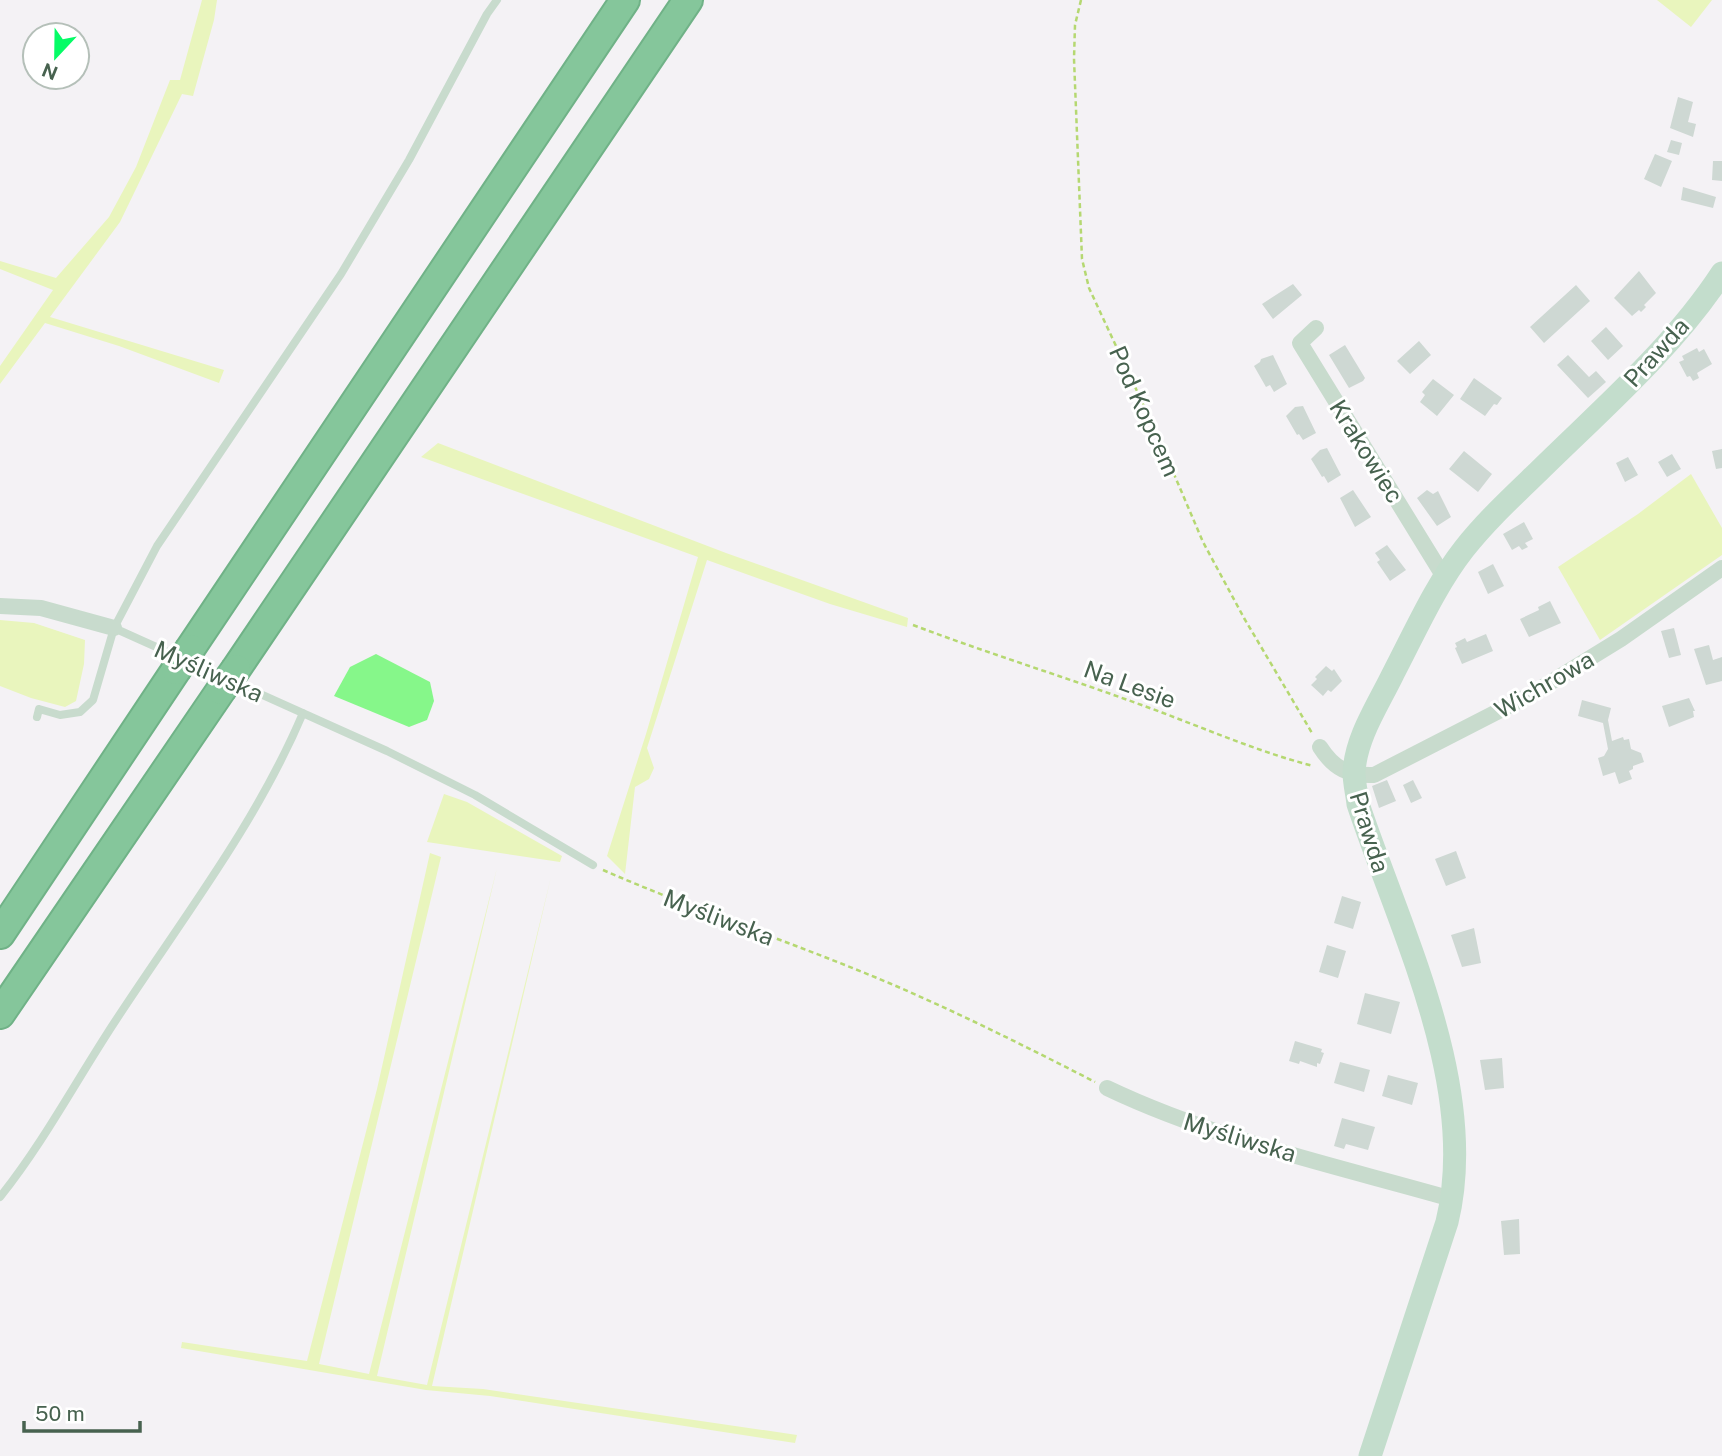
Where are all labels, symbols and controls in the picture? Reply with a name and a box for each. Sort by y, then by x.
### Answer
north arrow [21,21,91,91]
text: N [39,59,61,85]
street label: Prawda [1618,312,1694,392]
street label: Pod Kopcem [1104,342,1186,480]
street label: Krakowiec [1324,394,1410,508]
street label: Myśliwska [150,635,268,707]
street label: Wichrowa [1489,644,1599,724]
street label: Na Lesie [1080,654,1180,714]
street label: Prawda [1344,788,1396,876]
street label: Myśliwska [660,883,778,951]
street label: Myśliwska [1180,1107,1300,1167]
scale bar [24,1390,140,1434]
text: 50 m [35,1401,85,1426]

